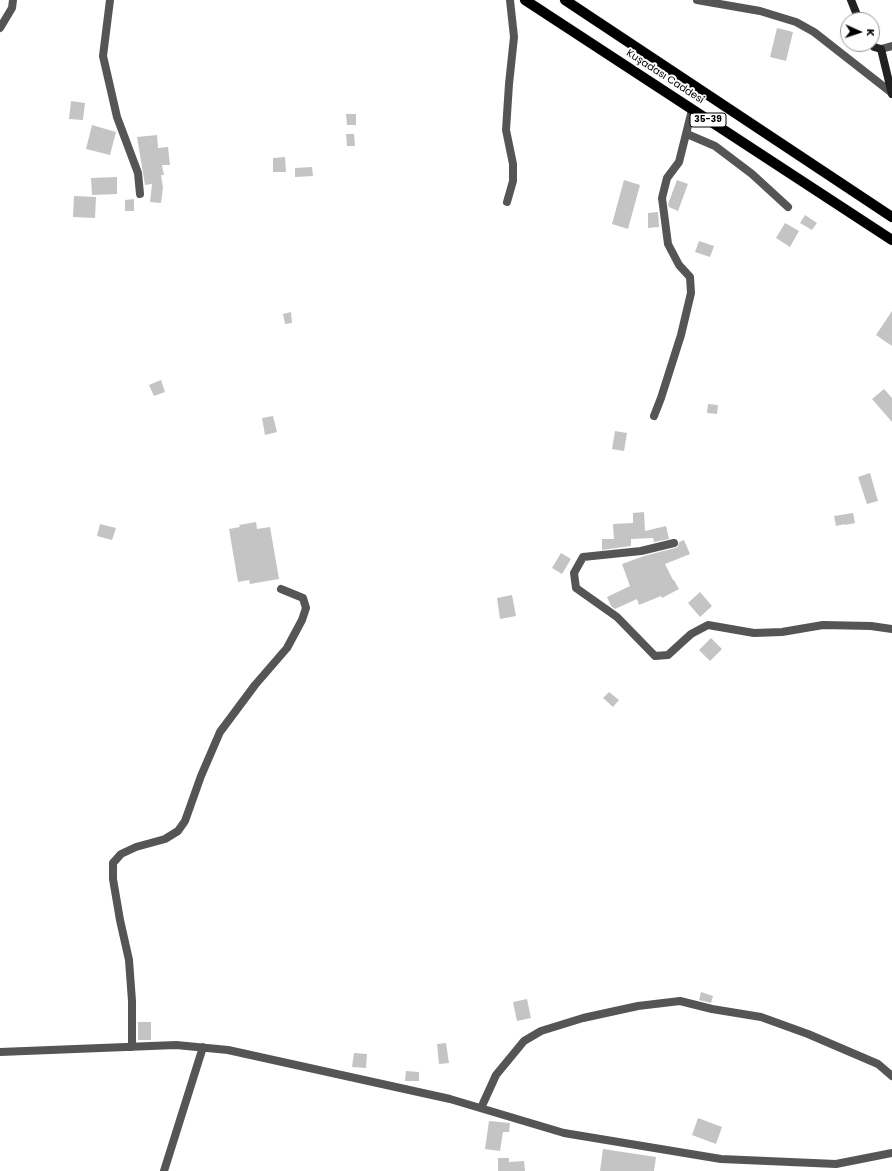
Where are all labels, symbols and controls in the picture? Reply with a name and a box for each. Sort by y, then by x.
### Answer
north arrow [840,12,880,52]
text: K [863,28,879,37]
street label: Kuşadası Caddesi [624,47,706,107]
road number: 35-39 [690,113,726,127]

